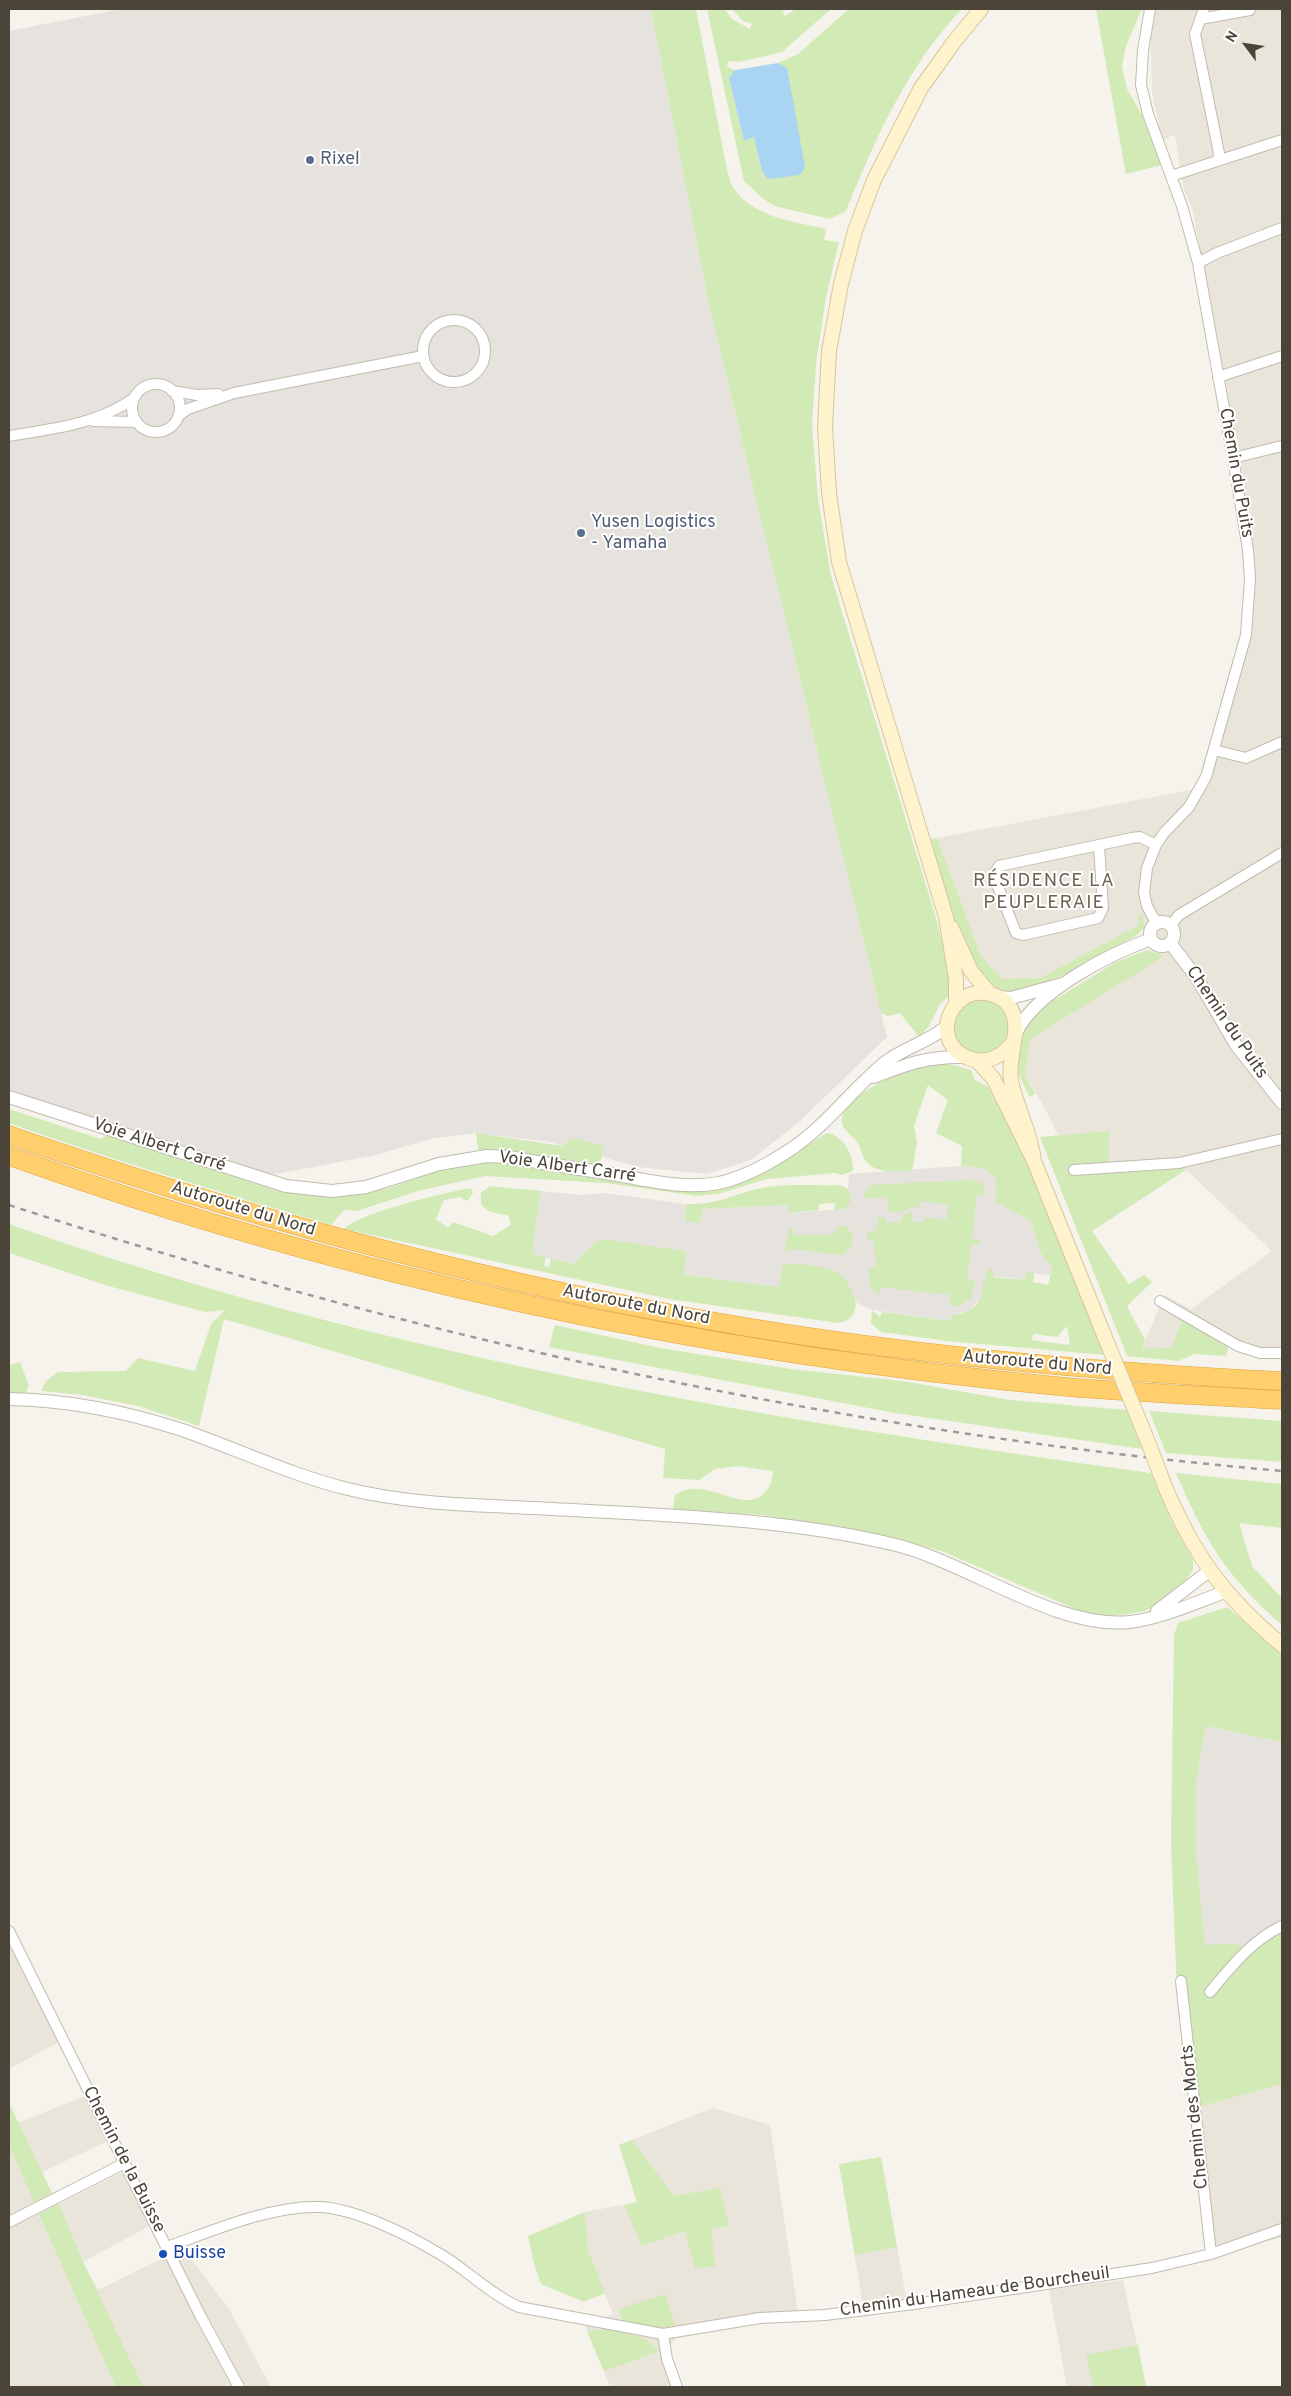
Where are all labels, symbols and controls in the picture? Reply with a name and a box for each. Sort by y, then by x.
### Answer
north arrow [1221,20,1271,70]
text: N [1223,28,1243,46]
place label: Rixel [320,149,360,171]
marker: Rixel [304,154,316,166]
street label: Chemin du Puits [1213,406,1257,540]
place label: Yusen Logistics - Yamaha [591,512,716,554]
marker: Yusen Logistics - Yamaha [575,527,587,539]
district label: RÉSIDENCE LA PEUPLERAIE [972,871,1116,915]
street label: Chemin du Puits [1180,962,1272,1084]
street label: Voie Albert Carré [90,1114,228,1178]
street label: Voie Albert Carré [497,1148,637,1188]
street label: Autoroute du Nord [168,1178,318,1242]
street label: Autoroute du Nord [560,1281,712,1331]
street label: Autoroute du Nord [961,1347,1113,1381]
street label: Chemin des Morts [1178,2044,1214,2190]
street label: Chemin de la Buisse [77,2083,169,2237]
place label: Buisse [173,2243,226,2265]
marker: Buisse [157,2248,169,2260]
street label: Chemin du Hameau de Bourcheuil [839,2263,1111,2323]

